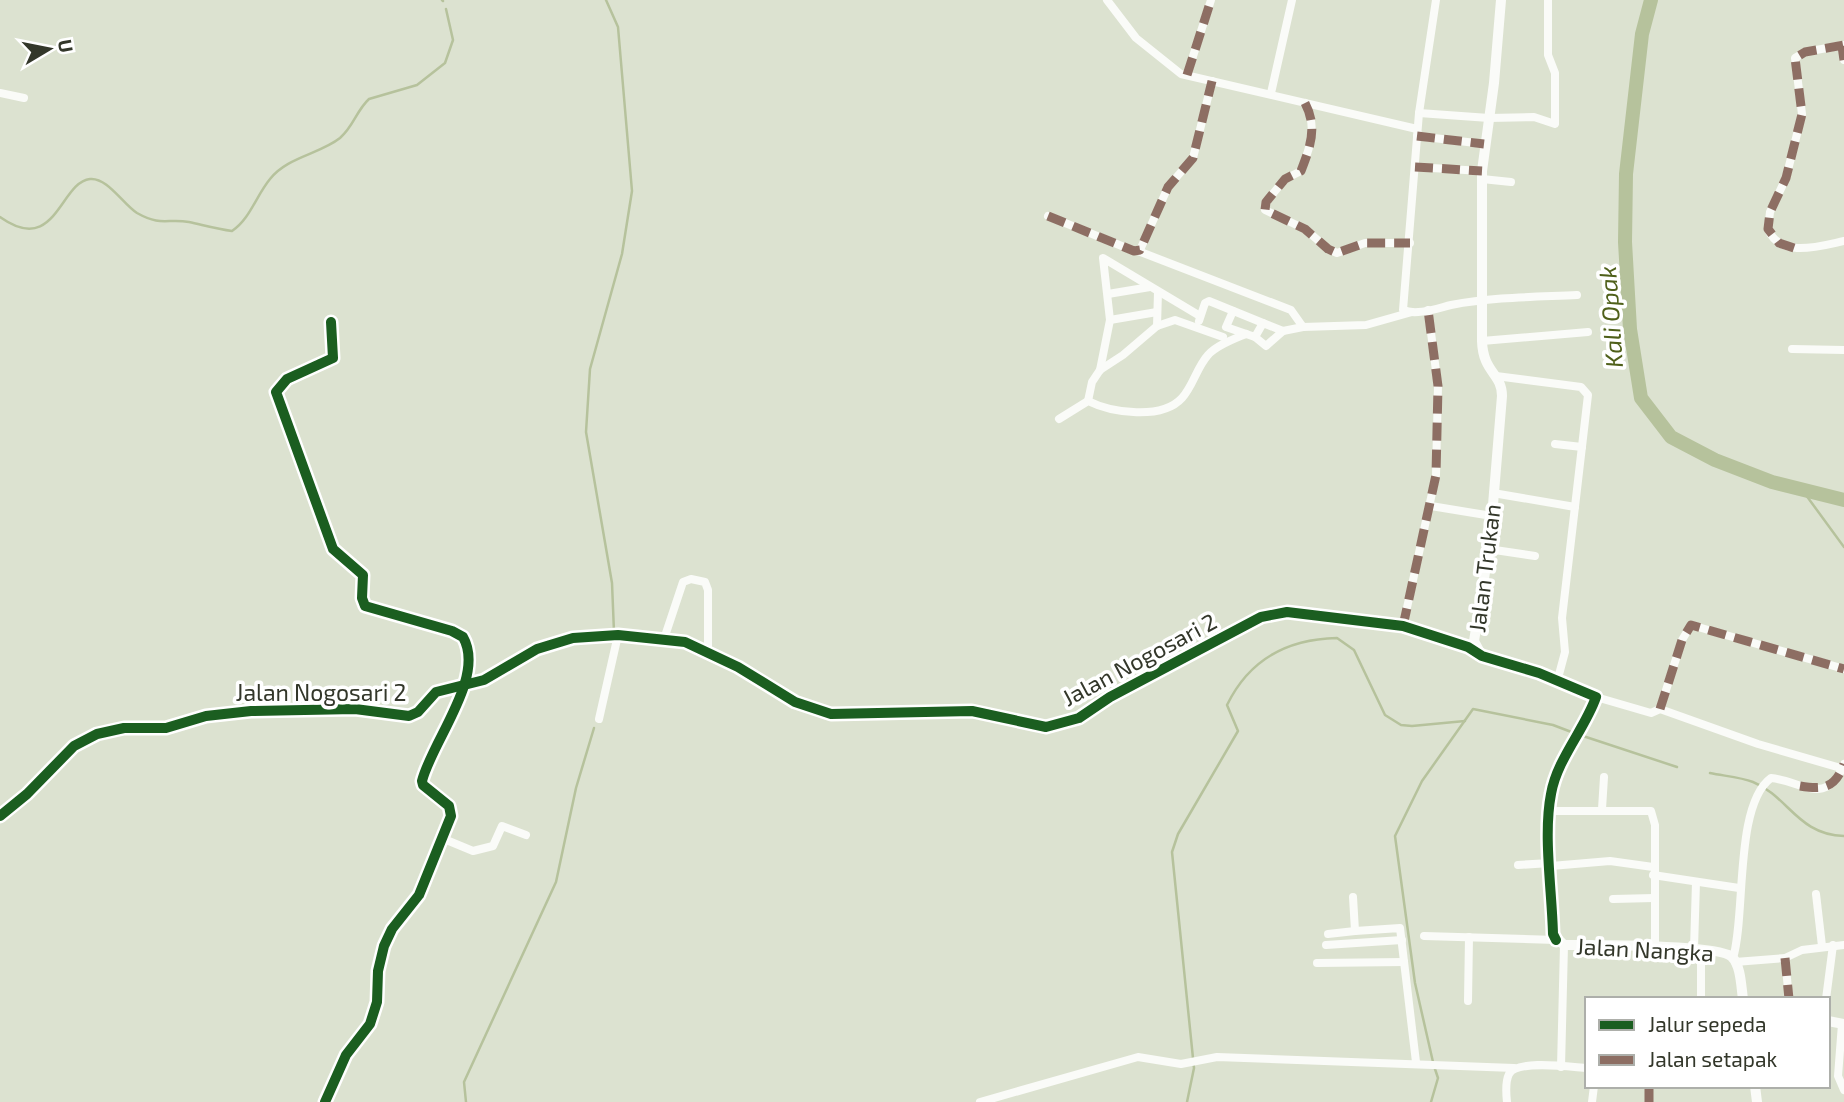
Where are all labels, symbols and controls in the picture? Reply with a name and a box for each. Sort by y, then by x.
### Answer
north arrow [14,14,84,84]
text: U [54,38,79,54]
water label: Kali Opak [1592,265,1628,369]
street label: Jalan Trukan [1462,502,1506,634]
street label: Jalan Nogosari 2 [1057,607,1221,711]
street label: Jalan Nogosari 2 [236,678,406,706]
street label: Jalan Nangka [1575,931,1715,967]
legend [1585,997,1830,1088]
text: Jalur sepeda [1648,1011,1767,1036]
text: Jalan setapak [1648,1046,1778,1071]

